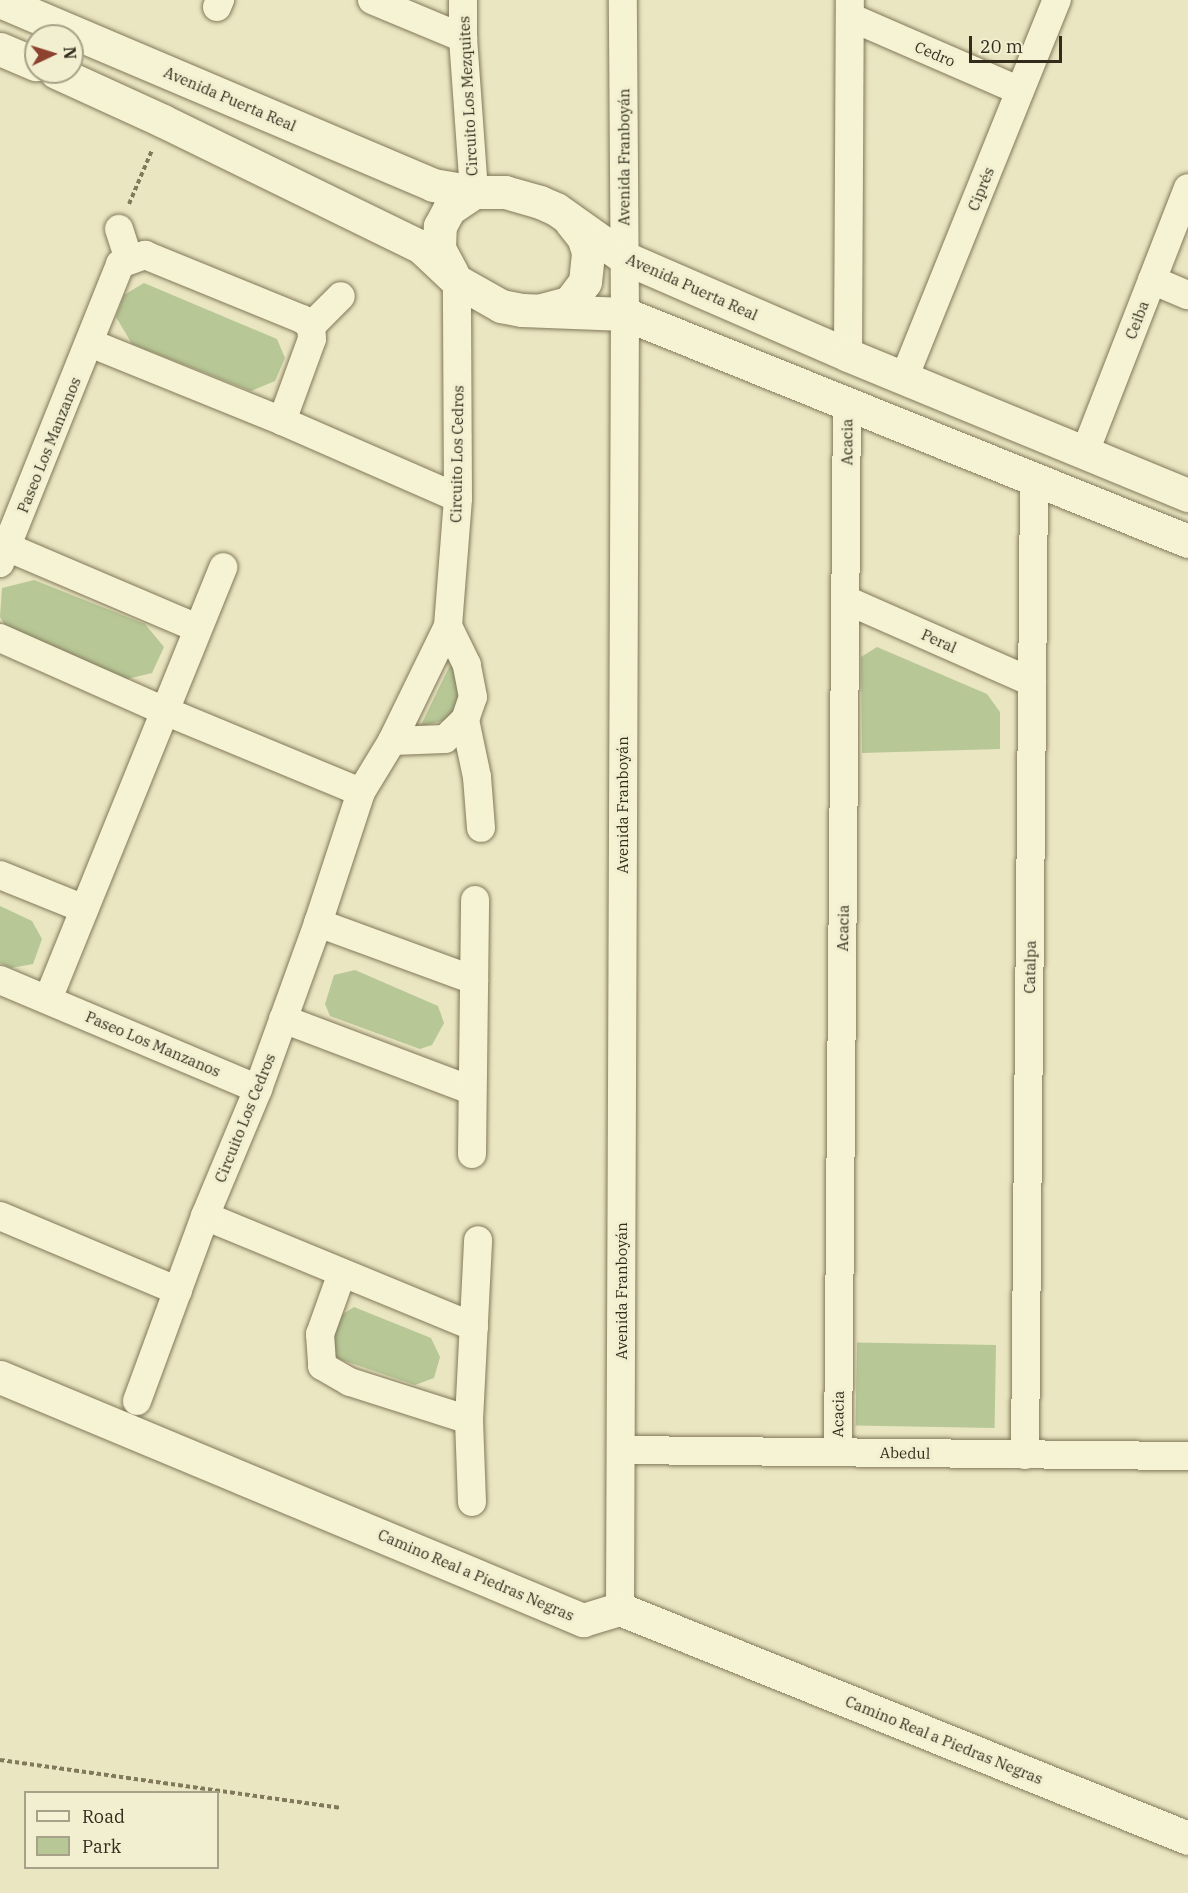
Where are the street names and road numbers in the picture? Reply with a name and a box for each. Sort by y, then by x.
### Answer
street label: Circuito Los Mezquites [455,15,481,177]
street label: Cedro [912,38,958,70]
street label: Avenida Puerta Real [161,63,299,135]
street label: Avenida Franboyán [615,88,633,226]
street label: Ciprés [964,164,998,214]
street label: Avenida Puerta Real [623,250,761,324]
street label: Ceiba [1121,298,1153,342]
street label: Paseo Los Manzanos [14,374,84,516]
street label: Circuito Los Cedros [447,385,467,523]
street label: Acacia [838,419,856,465]
street label: Peral [919,625,959,657]
street label: Avenida Franboyán [614,736,632,874]
street label: Acacia [834,904,852,952]
street label: Catalpa [1021,940,1039,994]
street label: Paseo Los Manzanos [83,1007,223,1081]
street label: Circuito Los Cedros [211,1051,279,1185]
street label: Avenida Franboyán [613,1222,631,1360]
street label: Acacia [829,1390,847,1438]
street label: Abedul [880,1444,930,1462]
street label: Camino Real a Piedras Negras [375,1525,577,1625]
street label: Camino Real a Piedras Negras [843,1692,1045,1788]

